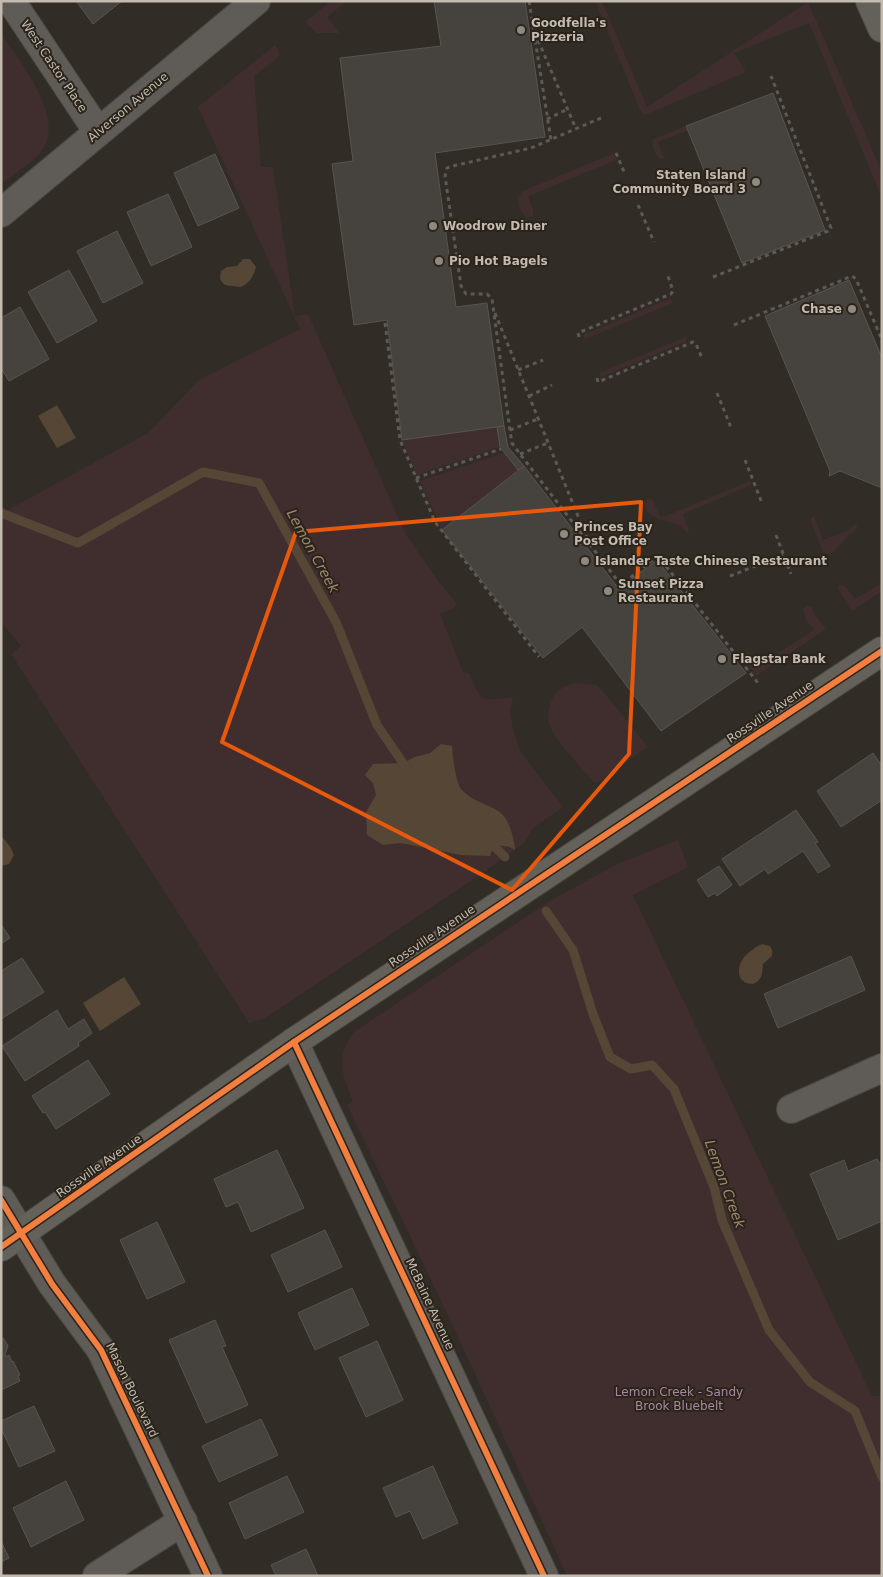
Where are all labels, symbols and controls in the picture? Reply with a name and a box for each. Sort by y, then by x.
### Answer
place label: Goodfella's Pizzeria [531,16,606,44]
street label: West Castor Place [18,17,90,115]
marker: Goodfella's Pizzeria [515,24,527,36]
street label: Alverson Avenue [85,69,171,145]
place label: Staten Island Community Board 3 [612,168,746,196]
marker: Staten Island Community Board 3 [750,176,762,188]
place label: Woodrow Diner [443,219,547,233]
marker: Woodrow Diner [427,220,439,232]
place label: Pio Hot Bagels [449,254,548,268]
marker: Pio Hot Bagels [433,255,445,267]
place label: Chase [801,302,842,316]
marker: Chase [846,303,858,315]
water label: Lemon Creek [284,507,343,596]
place label: Princes Bay Post Office [574,520,653,548]
marker: Princes Bay Post Office [558,528,570,540]
place label: Islander Taste Chinese Restaurant [595,554,827,568]
marker: Islander Taste Chinese Restaurant [579,555,591,567]
place label: Sunset Pizza Restaurant [618,577,704,605]
marker: Sunset Pizza Restaurant [602,585,614,597]
place label: Flagstar Bank [732,652,827,666]
marker: Flagstar Bank [716,653,728,665]
street label: Rossville Avenue [724,678,816,746]
street label: Rossville Avenue [386,902,478,970]
street label: Rossville Avenue [54,1131,144,1201]
water label: Lemon Creek [702,1138,749,1231]
street label: McBaine Avenue [403,1256,457,1352]
street label: Mason Boulevard [103,1340,161,1440]
park label: Lemon Creek - Sandy Brook Bluebelt [615,1385,743,1413]

